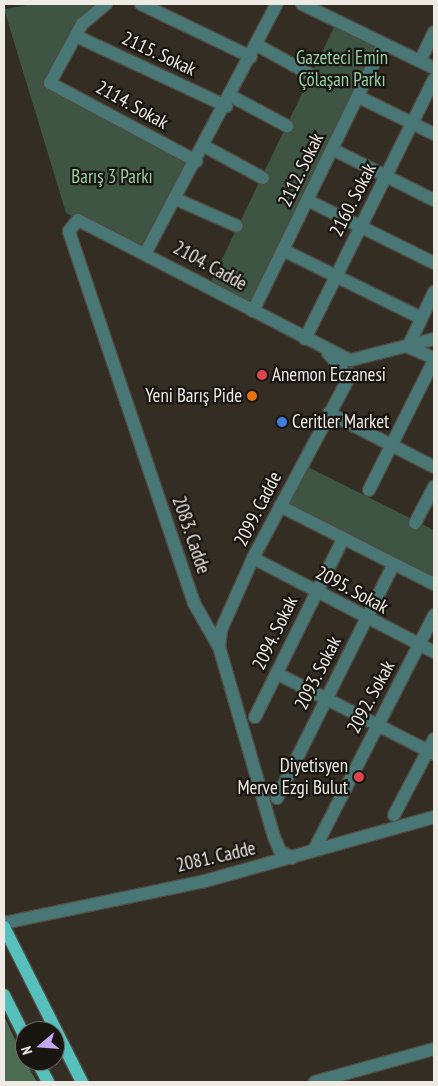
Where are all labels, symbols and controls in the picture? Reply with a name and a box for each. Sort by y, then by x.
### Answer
street label: 2115. Sokak [118,27,200,81]
park label: Gazeteci Emin Çölaşan Parkı [296,47,388,91]
street label: 2114. Sokak [91,76,173,134]
street label: 2112. Sokak [273,129,329,211]
street label: 2160. Sokak [325,159,381,241]
park label: Barış 3 Parkı [71,166,153,188]
street label: 2104. Cadde [169,236,251,296]
place label: Anemon Eczanesi [272,364,386,386]
marker: Anemon Eczanesi [256,369,268,381]
place label: Yeni Barış Pide [145,385,242,407]
marker: Yeni Barış Pide [246,390,258,402]
place label: Ceritler Market [292,411,389,433]
marker: Ceritler Market [276,416,288,428]
street label: 2099. Cadde [229,467,287,551]
street label: 2083. Cadde [167,493,215,577]
street label: 2095. Sokak [311,561,393,619]
street label: 2094. Sokak [247,592,303,674]
street label: 2093. Sokak [290,632,346,714]
street label: 2092. Sokak [342,656,400,738]
place label: Diyetisyen Merve Ezgi Bulut [237,755,348,799]
marker: Diyetisyen Merve Ezgi Bulut [352,770,366,784]
street label: 2081. Cadde [174,837,258,877]
north arrow [15,1021,65,1071]
text: N [17,1044,36,1057]

